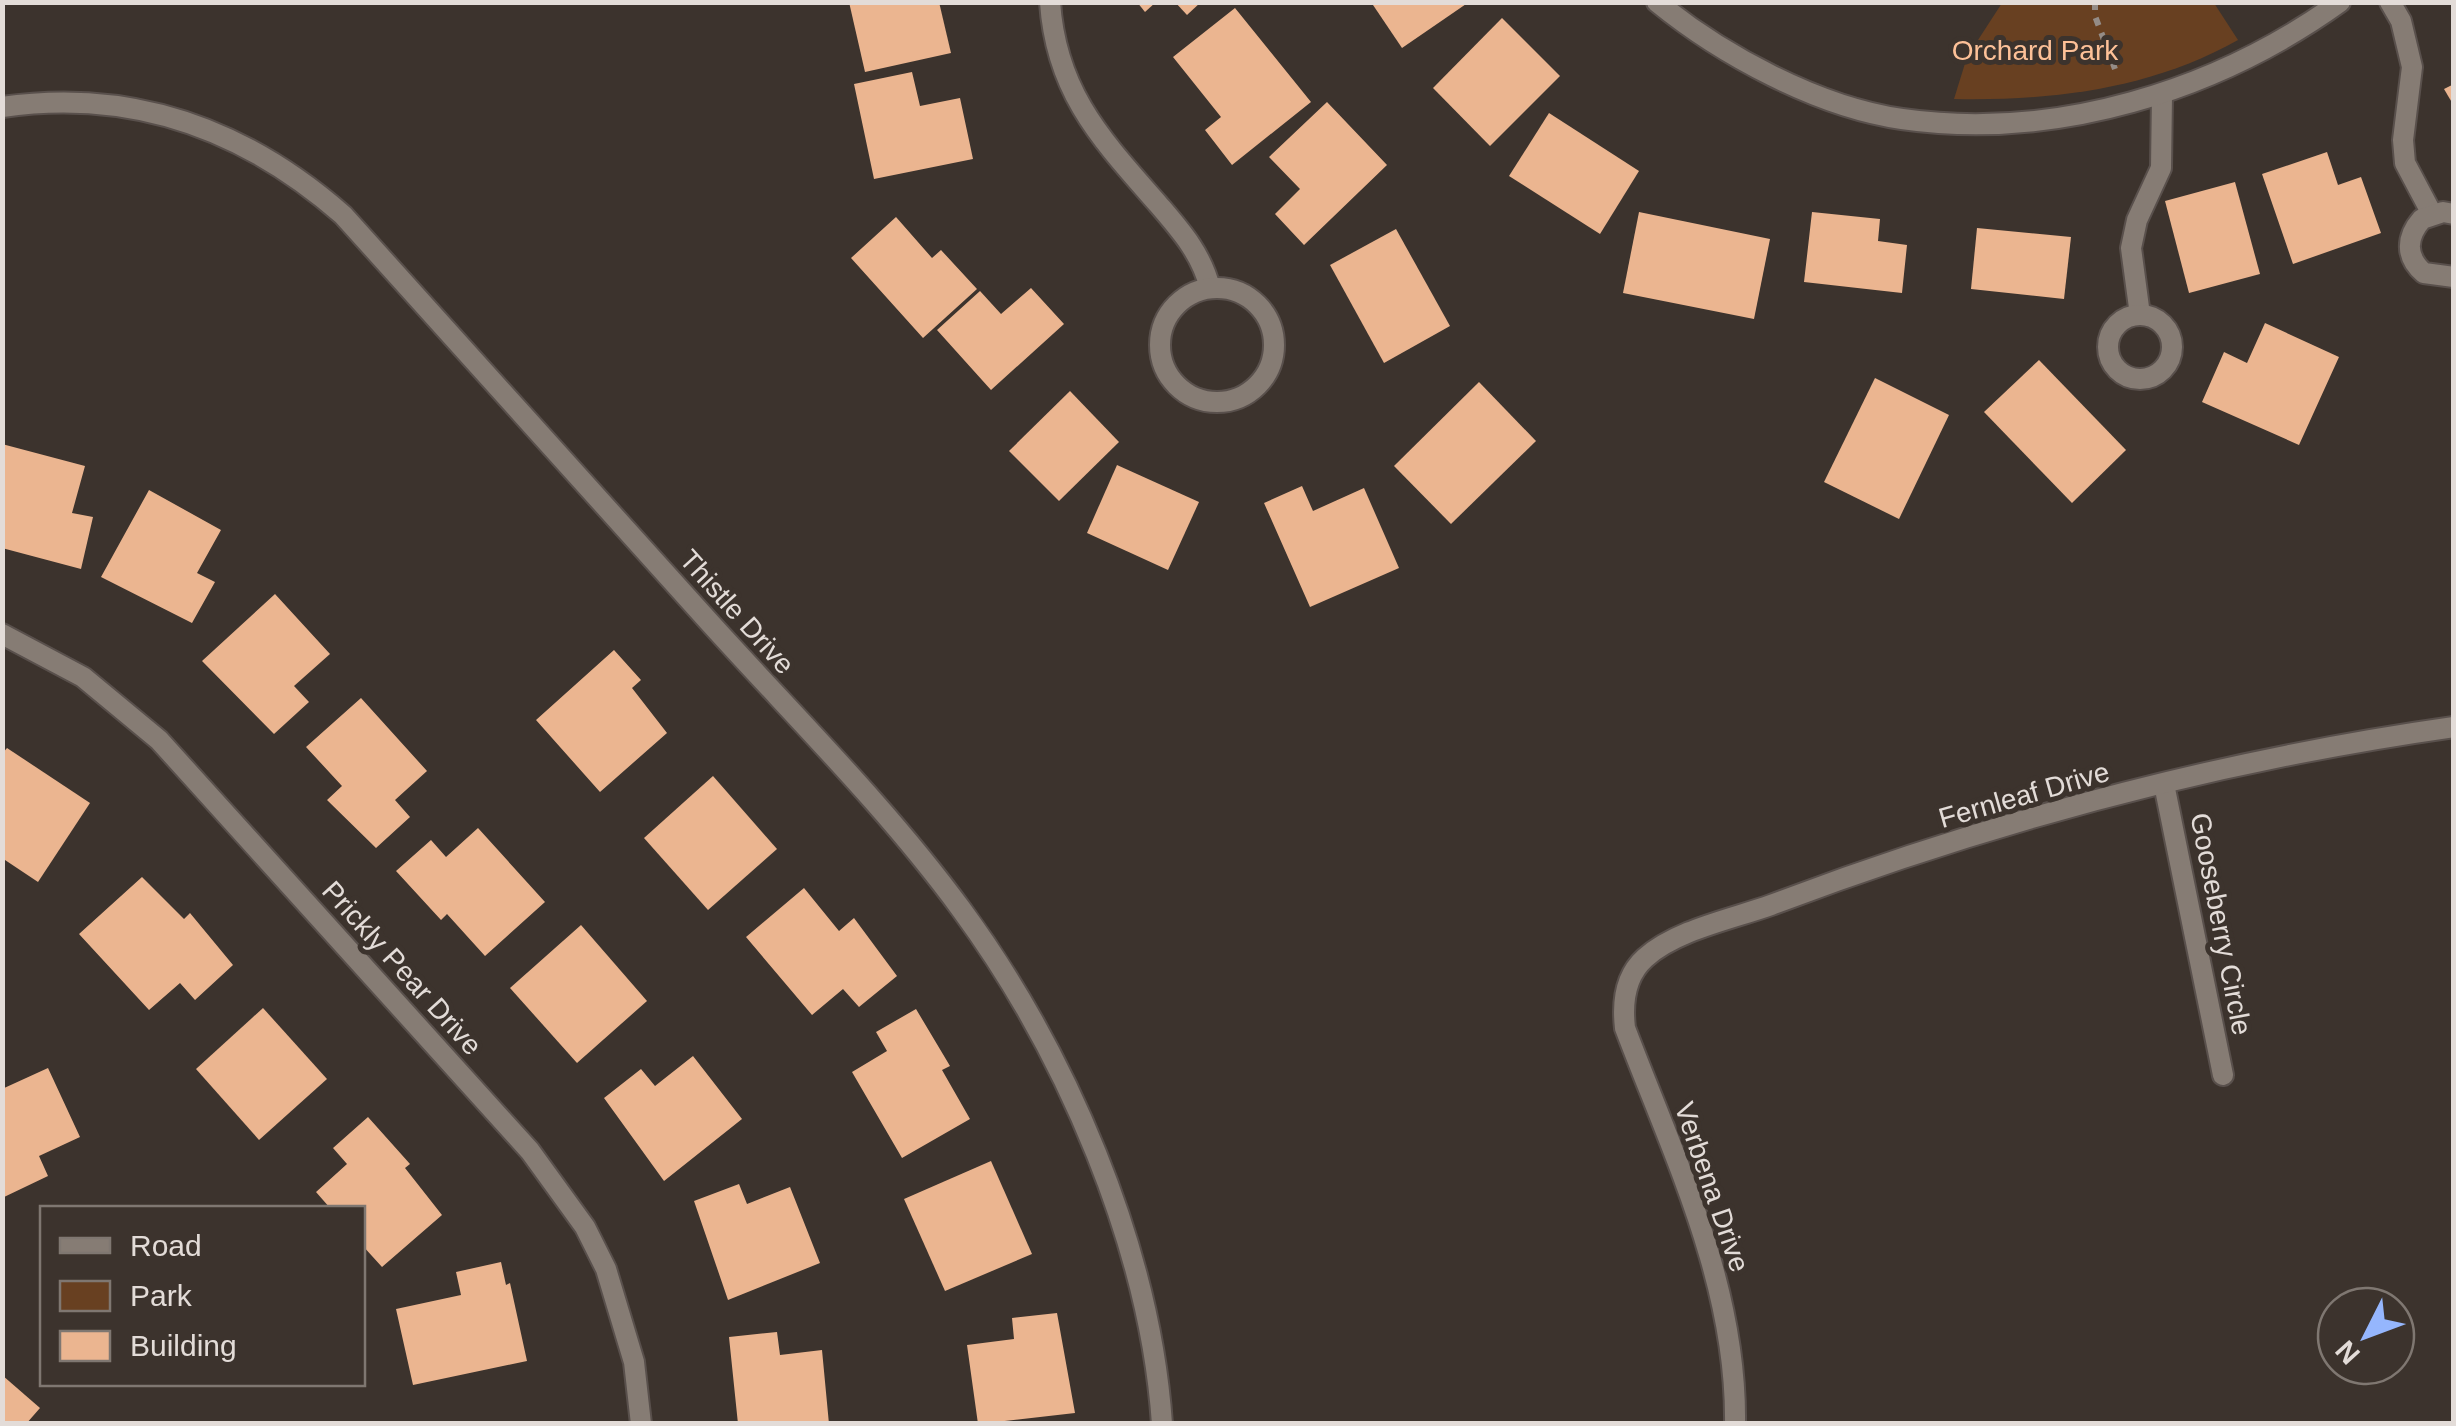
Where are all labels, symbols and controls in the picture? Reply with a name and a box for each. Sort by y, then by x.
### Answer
park label: Orchard Park [1952,35,2119,66]
street label: Thistle Drive [673,544,801,680]
street label: Fernleaf Drive [1935,756,2113,834]
street label: Gooseberry Circle [2184,810,2258,1038]
street label: Prickly Pear Drive [316,875,488,1061]
street label: Verbena Drive [1668,1098,1756,1276]
legend [40,1206,365,1386]
text: Road [130,1229,202,1262]
text: Park [130,1279,193,1312]
north arrow [2316,1286,2416,1386]
text: Building [130,1329,237,1362]
text: N [2330,1335,2366,1370]

